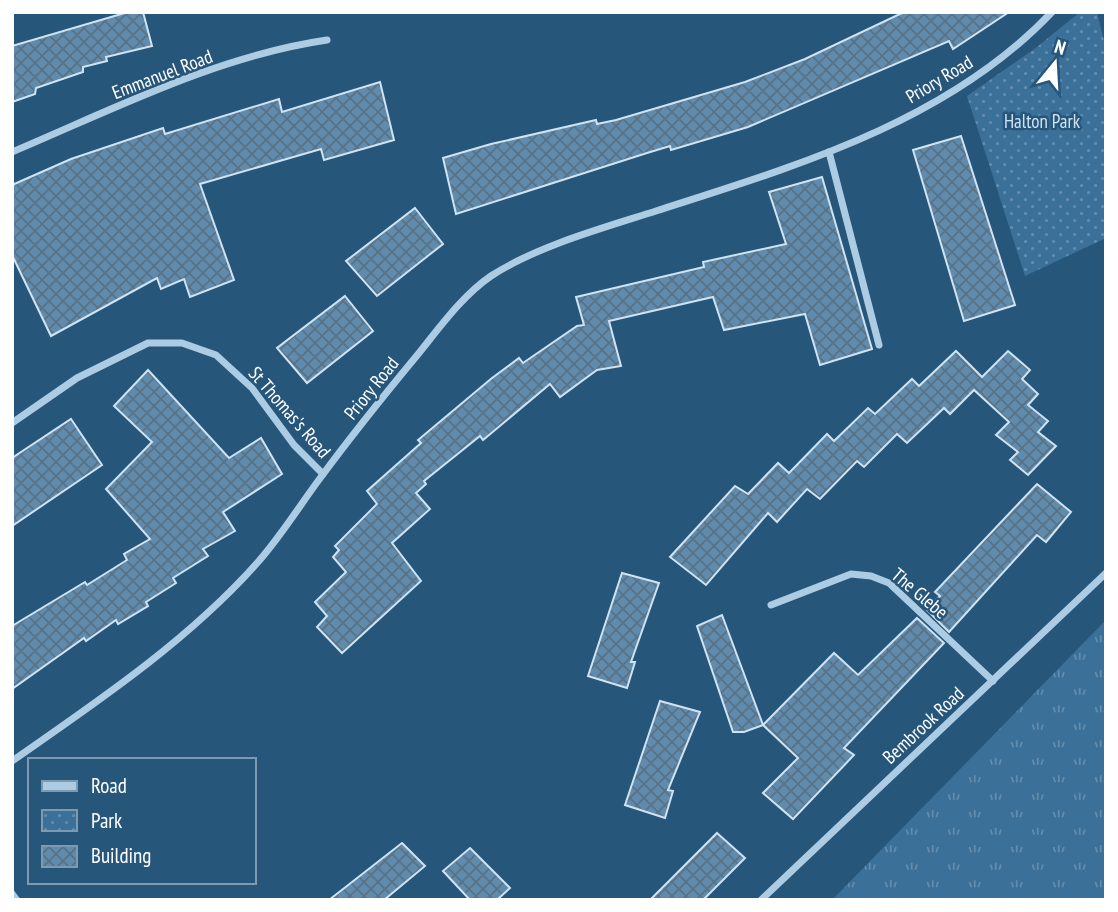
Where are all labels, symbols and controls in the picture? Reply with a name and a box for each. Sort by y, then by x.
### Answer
north arrow [1020,28,1090,98]
text: N [1052,34,1069,60]
street label: Emmanuel Road [108,44,216,104]
street label: Priory Road [901,50,977,108]
park label: Halton Park [1004,109,1081,133]
street label: Priory Road [338,352,404,424]
street label: St Thomas's Road [244,361,336,463]
street label: The Glebe [887,562,953,624]
street label: Bembrook Road [877,681,969,769]
legend [28,758,256,884]
text: Road [91,772,127,799]
text: Park [91,807,122,834]
text: Building [91,842,151,869]

